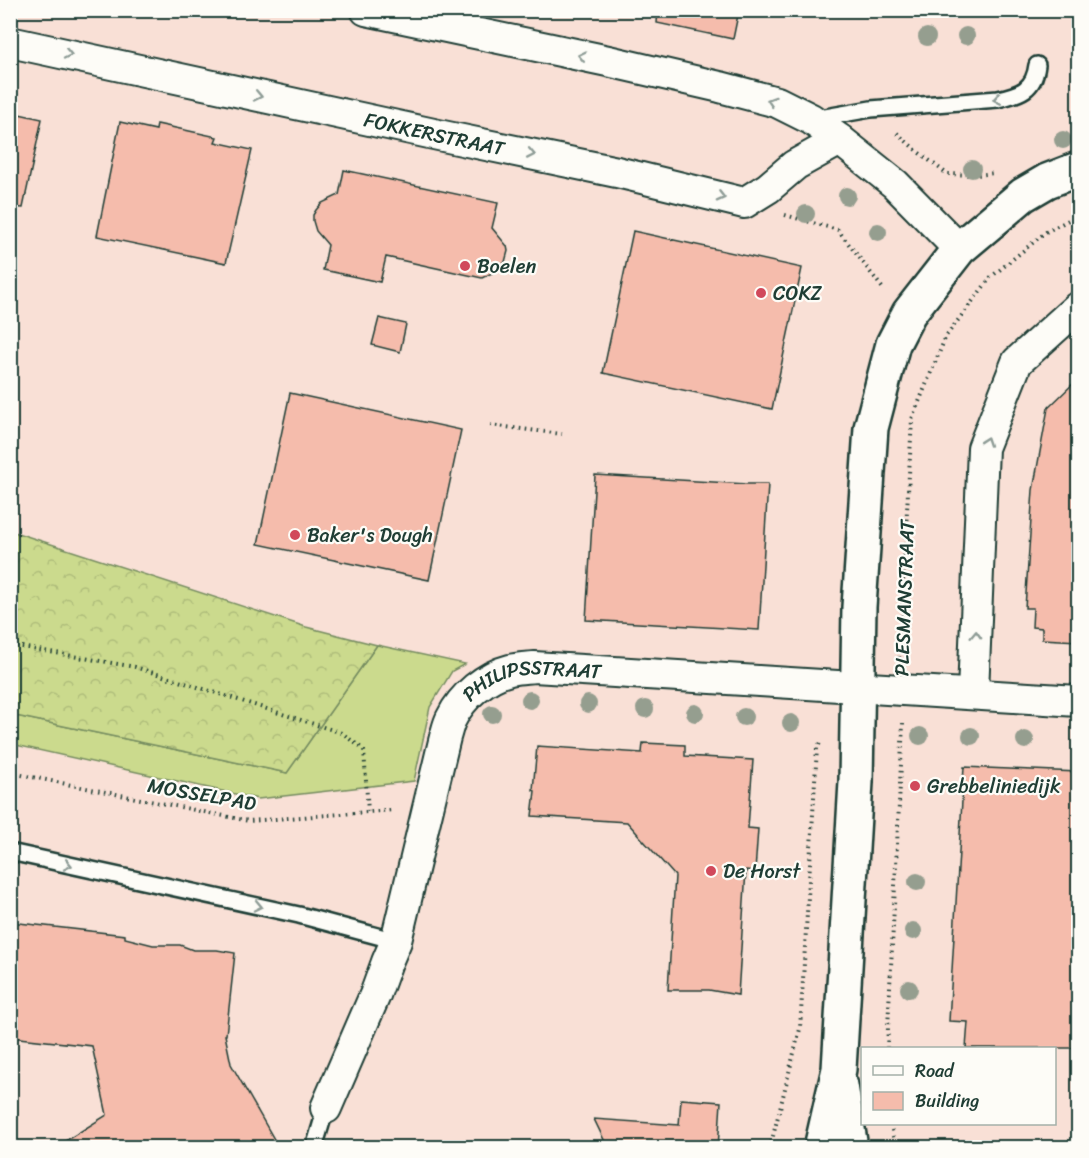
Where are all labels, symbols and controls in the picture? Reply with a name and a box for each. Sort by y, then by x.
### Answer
one-way arrow [62,47,72,60]
one-way arrow [577,50,587,63]
one-way arrow [253,89,263,102]
one-way arrow [993,92,1002,104]
one-way arrow [766,96,777,108]
street label: FOKKERSTRAAT [361,102,509,167]
one-way arrow [526,147,536,160]
one-way arrow [716,189,726,202]
place label: Boelen [477,249,536,284]
marker: Boelen [458,259,472,273]
place label: COKZ [773,276,823,311]
marker: COKZ [754,286,768,300]
one-way arrow [979,436,992,447]
place label: Baker's Dough [307,518,433,553]
street label: PLESMANSTRAAT [884,518,925,677]
marker: Baker's Dough [288,528,302,542]
one-way arrow [969,630,982,639]
street label: PHILIPSSTRAAT [454,650,603,710]
street label: MOSSELPAD [145,768,259,821]
place label: Grebbeliniedijk [927,769,1061,804]
marker: Grebbeliniedijk [908,779,922,793]
place label: De Horst [723,854,801,889]
one-way arrow [62,857,72,870]
marker: De Horst [704,864,718,878]
one-way arrow [253,899,263,912]
legend [861,1047,1056,1125]
text: Road [915,1055,955,1087]
text: Building [915,1085,979,1117]

